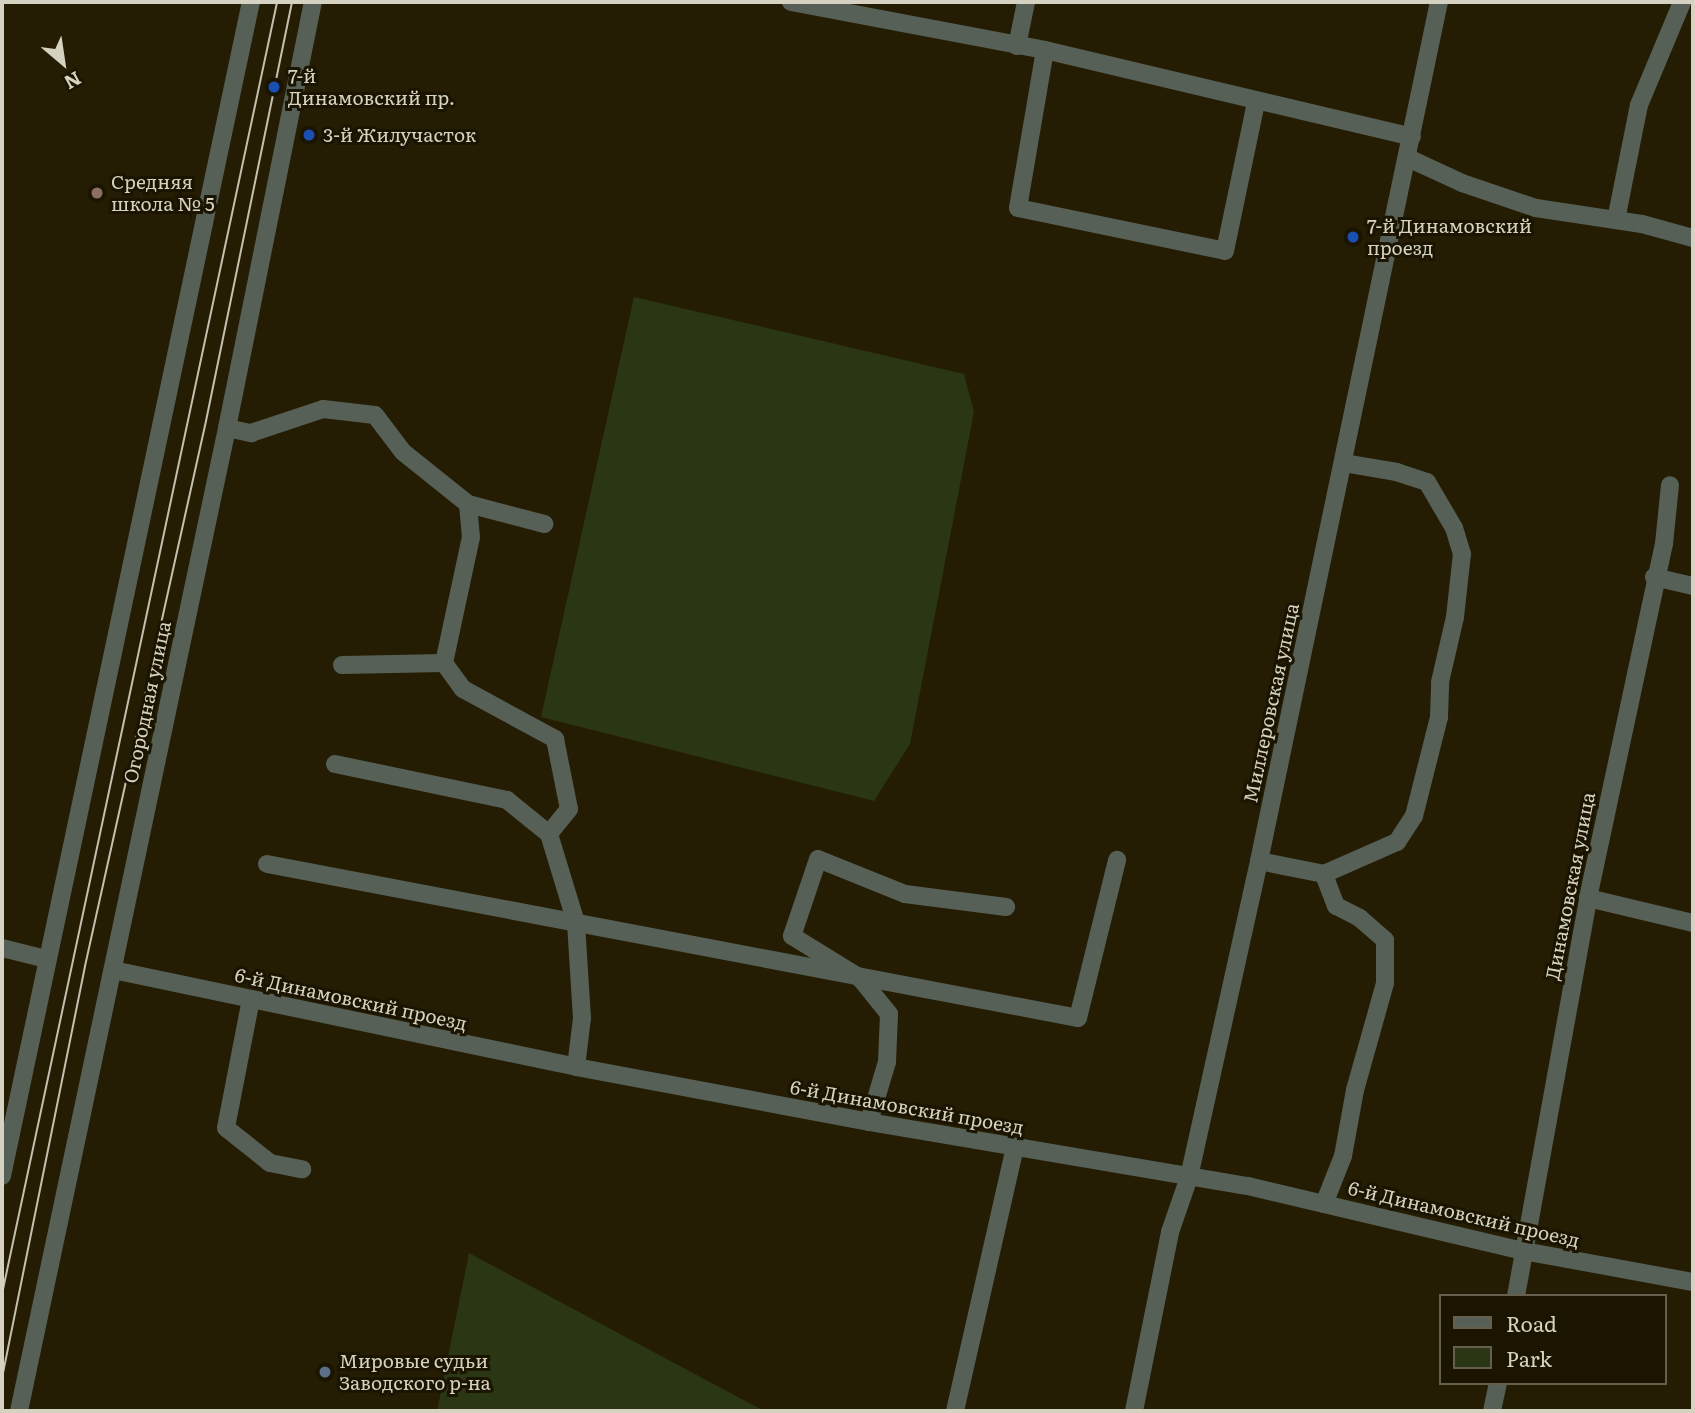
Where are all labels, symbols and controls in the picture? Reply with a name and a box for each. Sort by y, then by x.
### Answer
north arrow [28,28,98,98]
text: N [59,65,87,97]
place label: 7-й Динамовский пр. [288,65,455,109]
marker: 7-й Динамовский пр. [266,79,282,95]
place label: 3-й Жилучасток [323,124,476,146]
marker: 3-й Жилучасток [301,127,317,143]
place label: Средняя школа № 5 [111,171,215,215]
marker: Средняя школа № 5 [89,185,105,201]
place label: 7-й Динамовский проезд [1367,215,1532,259]
marker: 7-й Динамовский проезд [1345,229,1361,245]
street label: Миллеровская улица [1239,601,1303,805]
street label: Огородная улица [119,619,175,785]
street label: Динамовская улица [1541,790,1599,982]
street label: 6-й Динамовский проезд [233,963,469,1035]
street label: 6-й Динамовский проезд [788,1075,1026,1139]
street label: 6-й Динамовский проезд [1346,1176,1582,1252]
legend [1440,1294,1667,1385]
text: Road [1506,1307,1557,1338]
text: Park [1506,1342,1552,1373]
place label: Мировые судьи Заводского р-на [339,1350,491,1394]
marker: Мировые судьи Заводского р-на [317,1364,333,1380]

